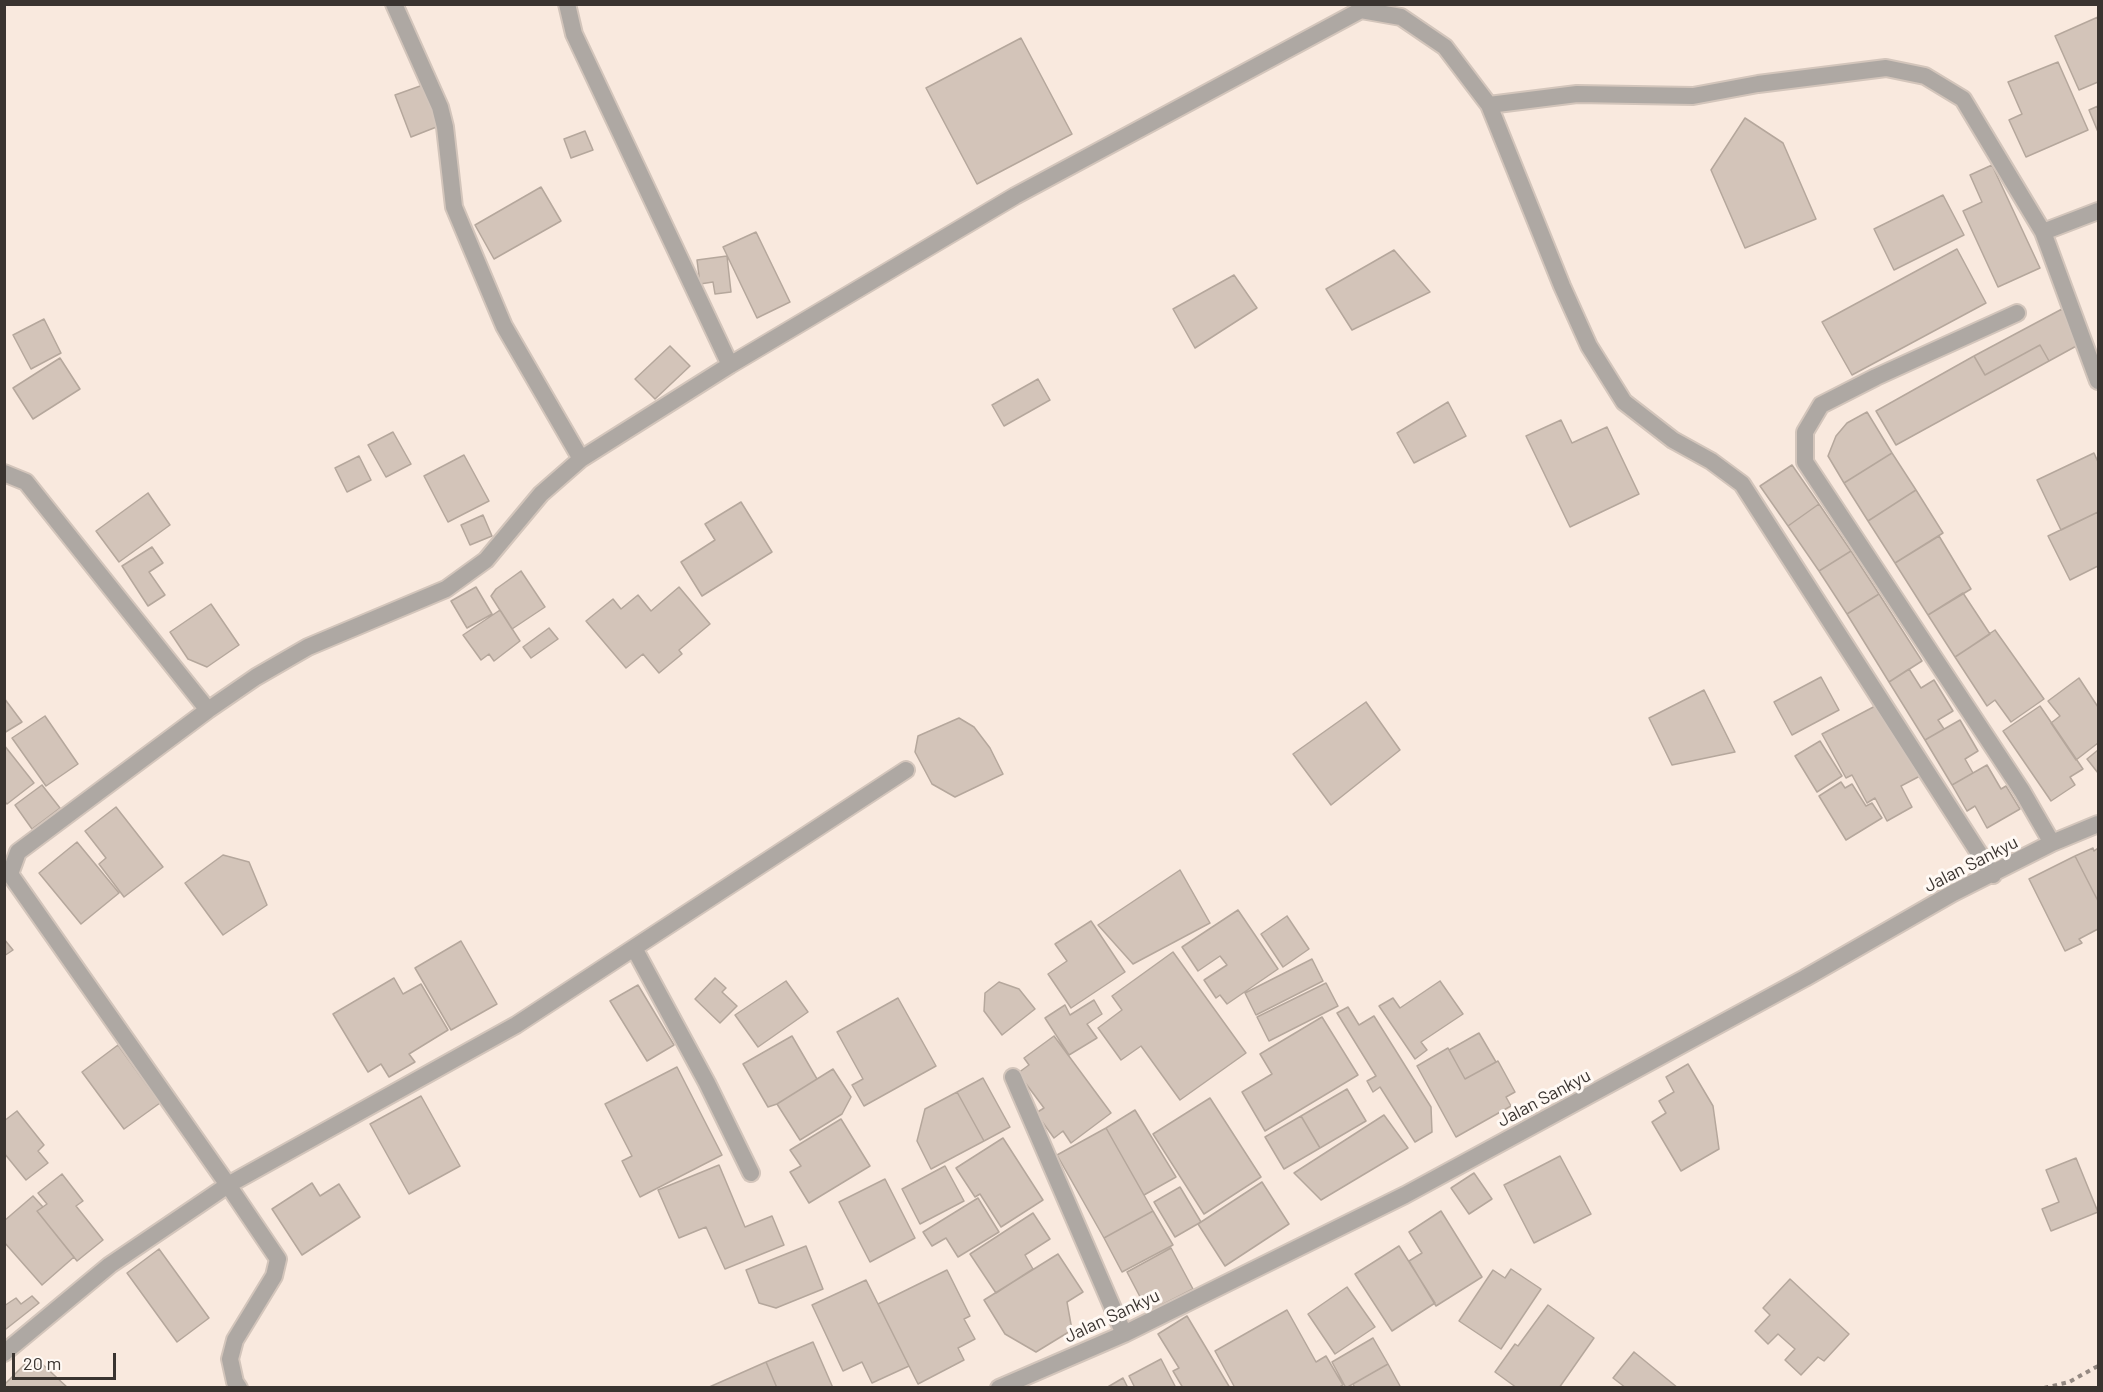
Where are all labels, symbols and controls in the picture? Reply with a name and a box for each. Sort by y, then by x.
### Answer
street label: Jalan Sankyu [1920,831,2022,897]
street label: Jalan Sankyu [1494,1064,1594,1132]
street label: Jalan Sankyu [1061,1285,1163,1347]
scale bar [15,1341,118,1379]
text: 20 m [23,1352,61,1374]

